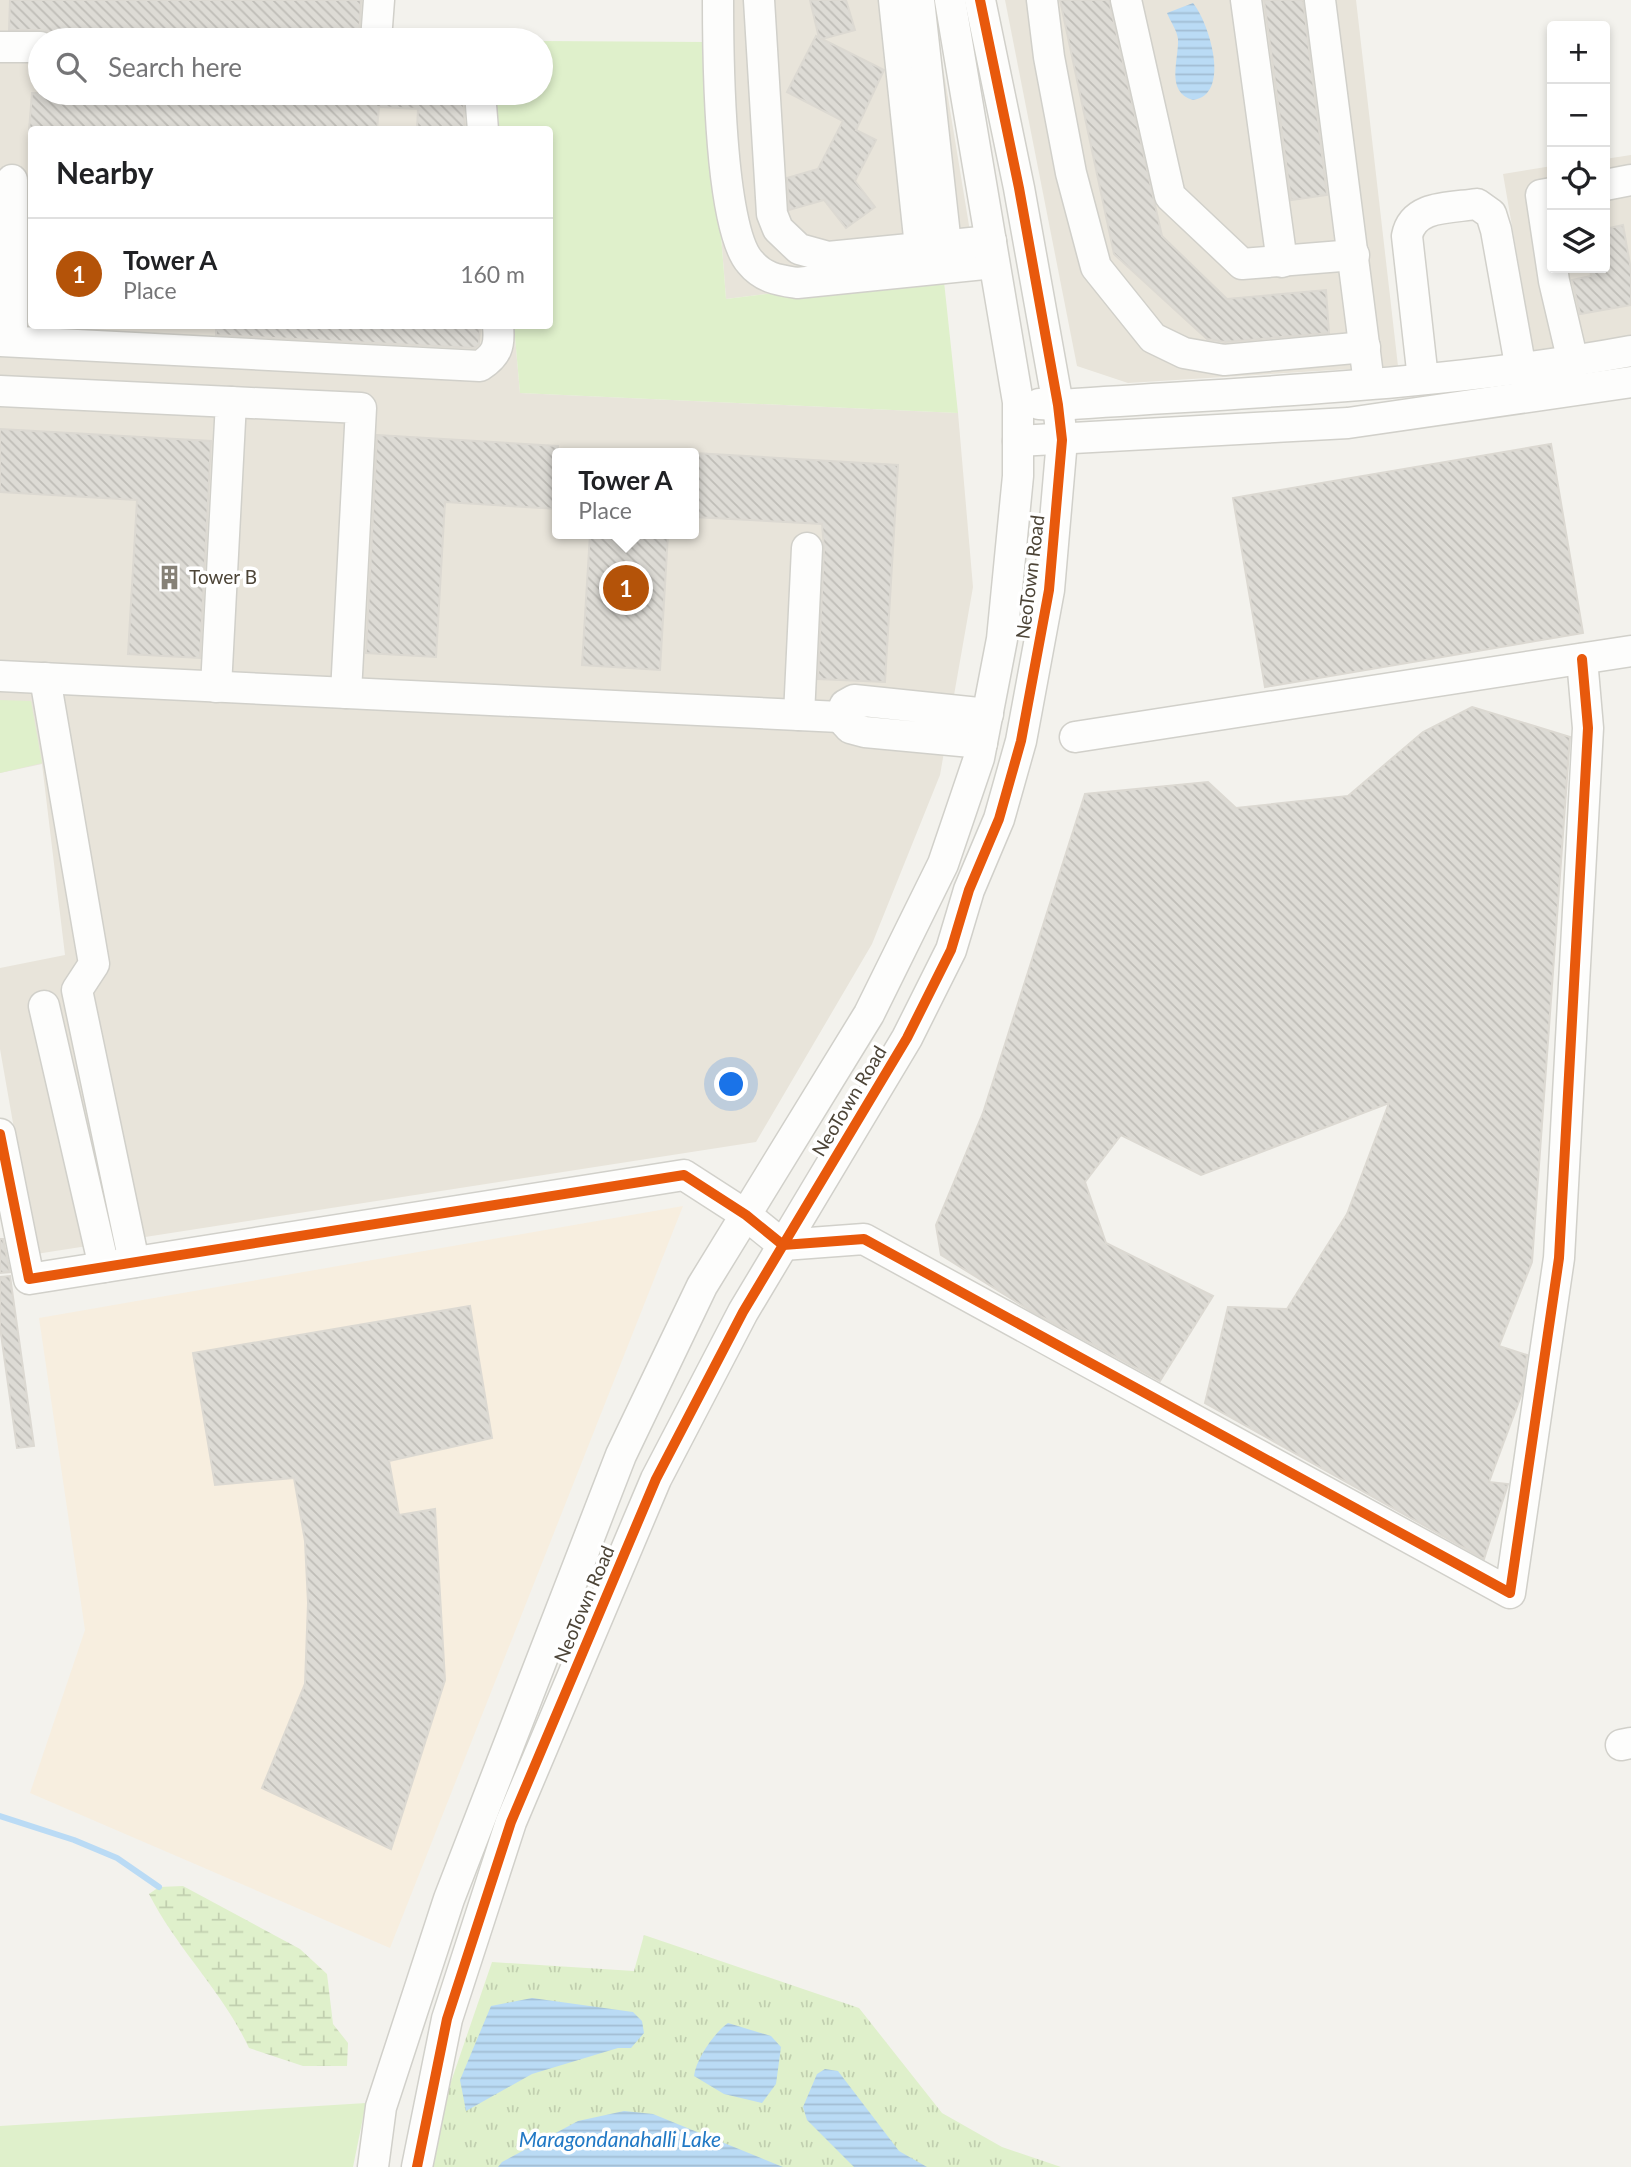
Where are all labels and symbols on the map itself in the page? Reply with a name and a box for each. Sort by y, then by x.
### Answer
street label: NeoTown Road [1010,514,1049,640]
pin: 1 [603,562,649,614]
building icon: Tower B [155,563,183,591]
place label: Tower B [189,565,257,588]
street label: NeoTown Road [807,1041,891,1160]
your location [714,1067,748,1101]
street label: NeoTown Road [549,1542,618,1666]
water label: Maragondanahalli Lake [519,2126,721,2151]

